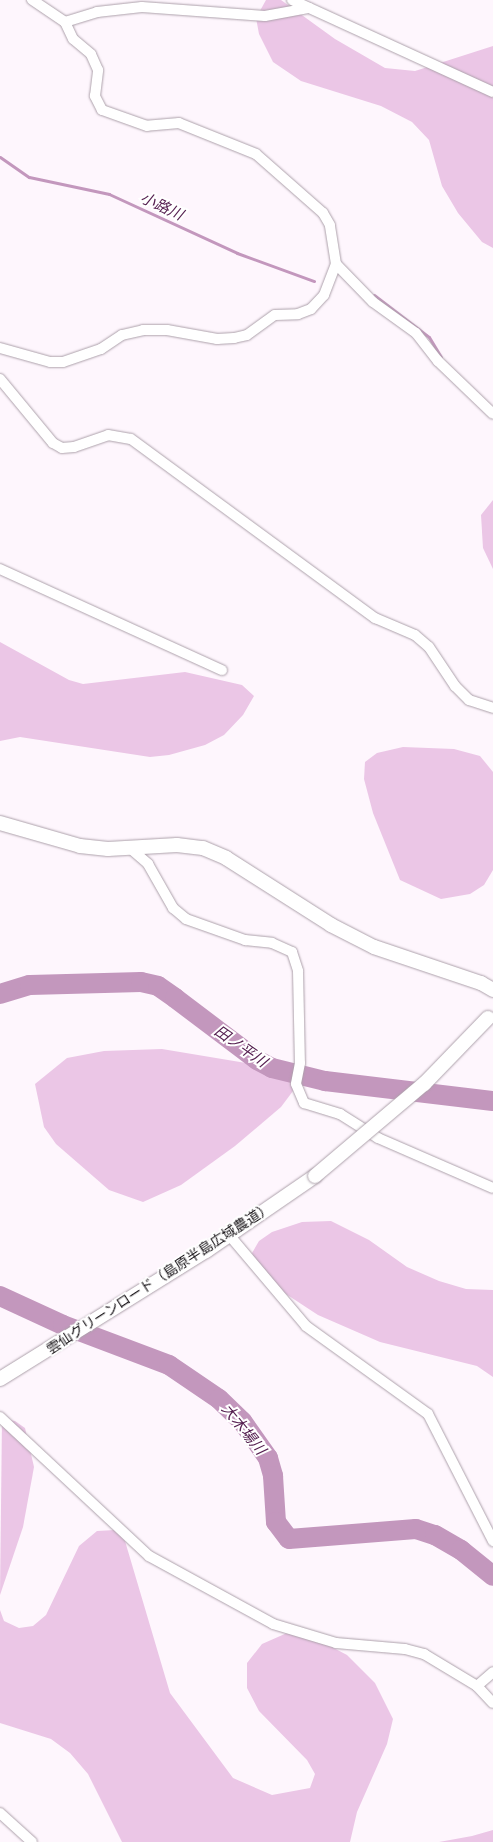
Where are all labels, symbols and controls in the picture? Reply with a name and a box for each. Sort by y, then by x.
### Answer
water label: 小路川 [138,188,186,224]
water label: 田ノ平川 [211,1021,271,1071]
street label: 雲仙グリーンロード（島原半島広域農道） [43,1199,275,1357]
water label: 大木場川 [218,1400,270,1458]

